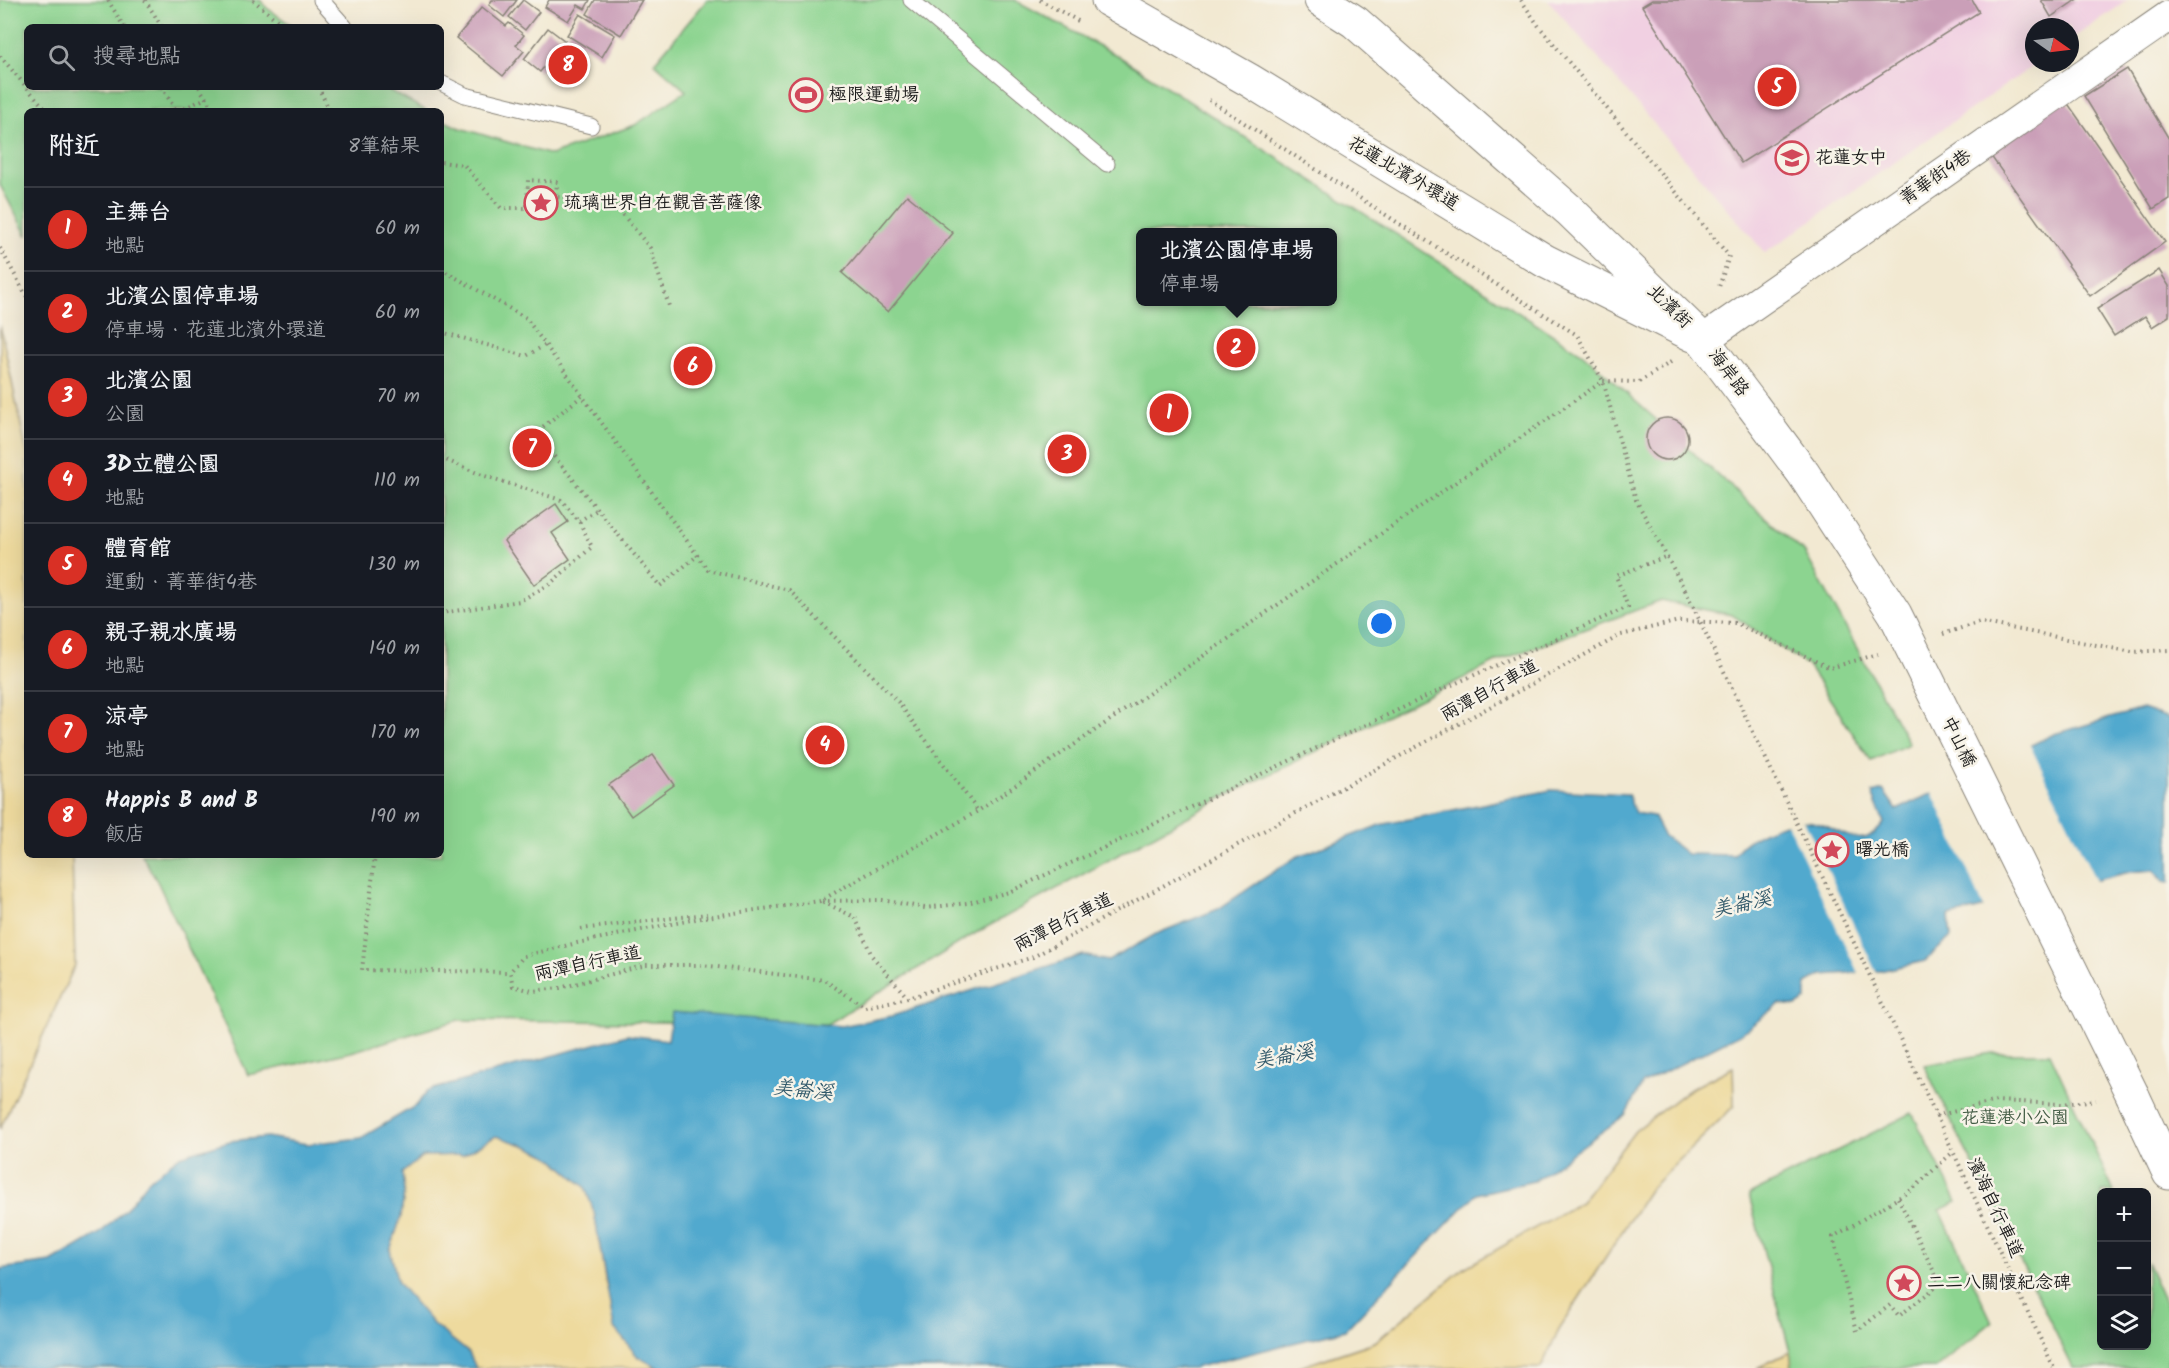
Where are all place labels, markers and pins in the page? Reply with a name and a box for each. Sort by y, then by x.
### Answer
pin: 8 [548,42,588,88]
pin: 5 [1758,64,1796,110]
sports icon: 極限運動場 [788,77,824,113]
place label: 極限運動場 [829,81,919,110]
school or university icon: 花蓮女中 [1774,140,1810,176]
place label: 花蓮女中 [1815,144,1887,173]
place icon: 琉璃世界自在觀音菩薩像 [523,185,559,221]
place label: 琉璃世界自在觀音菩薩像 [564,189,762,218]
pin: 2 [1216,326,1256,370]
pin: 6 [674,344,712,388]
pin: 1 [1150,390,1188,436]
pin: 7 [512,426,552,470]
pin: 3 [1048,432,1086,476]
pin: 4 [806,722,844,768]
place icon: 曙光橋 [1814,832,1850,868]
place label: 曙光橋 [1855,836,1909,865]
place icon: 二二八關懷紀念碑 [1886,1265,1922,1301]
place label: 二二八關懷紀念碑 [1927,1269,2071,1298]

